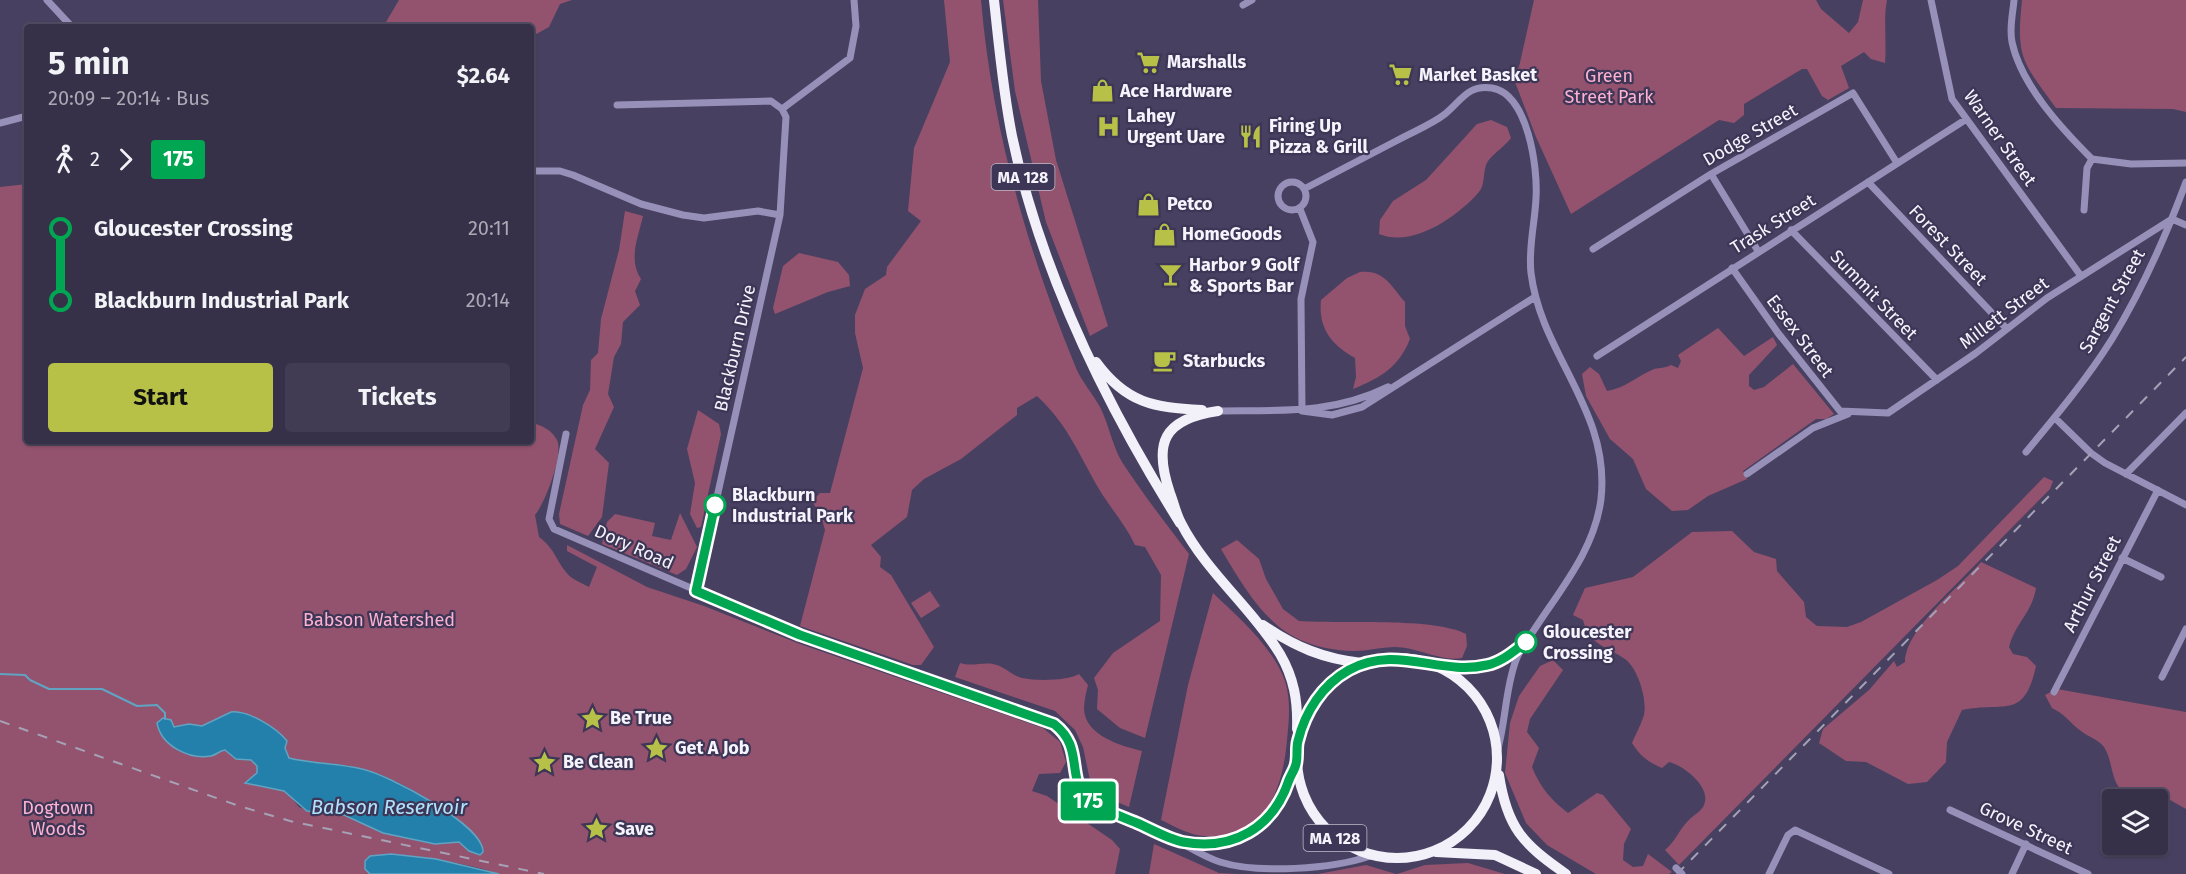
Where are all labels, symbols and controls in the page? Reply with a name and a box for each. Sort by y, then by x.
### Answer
text: 5 min [48,43,130,83]
supermarket icon: Marshalls [1136,49,1162,75]
place label: Marshalls [1167,51,1246,73]
text: $2.64 [457,62,510,89]
supermarket icon: Market Basket [1388,62,1414,88]
place label: Market Basket [1419,64,1538,86]
park label: Green Street Park [1564,65,1654,108]
shop icon: Ace Hardware [1089,78,1115,104]
place label: Ace Hardware [1119,80,1232,102]
text: 20:09 – 20:14 · Bus [48,86,209,110]
street label: Warner Street [1959,86,2041,191]
street label: Dodge Street [1699,99,1802,171]
place label: Lahey Urgent Uare [1127,105,1225,148]
hospital icon: Lahey Urgent Uare [1096,113,1122,139]
place label: Firing Up Pizza & Grill [1269,115,1368,158]
restaurant icon: Firing Up Pizza & Grill [1238,123,1264,149]
icon: walk [48,143,81,176]
icon: forward [109,143,142,176]
text: 175 [163,146,193,172]
text: 2 [90,147,100,171]
road number: MA 128 [992,164,1054,190]
street label: Trask Street [1726,189,1820,259]
shop icon: Petco [1136,191,1162,217]
place label: Petco [1167,193,1213,215]
street label: Forest Street [1904,200,1992,290]
text: Gloucester Crossing [94,215,293,242]
text: 20:11 [468,216,510,240]
shop icon: HomeGoods [1151,221,1177,247]
place label: HomeGoods [1182,223,1282,245]
street label: Sargent Street [2074,245,2150,357]
street label: Summit Street [1826,246,1923,345]
place label: Harbor 9 Golf & Sports Bar [1189,254,1301,297]
bar icon: Harbor 9 Golf & Sports Bar [1158,262,1184,288]
street label: Millett Street [1955,272,2053,354]
street label: Blackburn Drive [710,282,760,414]
text: Blackburn Industrial Park [94,287,349,314]
text: 20:14 [466,288,510,312]
street label: Essex Street [1762,290,1839,382]
cafe icon: Starbucks [1152,348,1178,374]
place label: Starbucks [1183,350,1266,372]
button: Start [48,363,273,432]
button: Tickets [285,363,510,432]
place label: Blackburn Industrial Park [732,484,854,527]
marker: Blackburn Industrial Park [704,494,726,516]
street label: Dory Road [591,520,677,574]
street label: Arthur Street [2058,532,2126,636]
park label: Babson Watershed [303,609,455,631]
place label: Gloucester Crossing [1543,621,1632,664]
marker: Gloucester Crossing [1515,631,1537,653]
place icon: Be True [579,705,605,731]
place label: Be True [610,707,672,729]
place icon: Get A Job [644,735,670,761]
place label: Get A Job [675,737,750,759]
place icon: Be Clean [532,749,558,775]
place label: Be Clean [563,751,634,773]
line badge: 175 [1054,782,1122,820]
text: 175 [1073,788,1103,814]
map controls [2102,789,2168,855]
button: layers [2102,789,2168,855]
water label: Babson Reservoir [311,795,468,819]
park label: Dogtown Woods [22,797,94,840]
street label: Grove Street [1976,797,2077,859]
place icon: Save [584,816,610,842]
place label: Save [615,818,654,840]
road number: MA 128 [1304,825,1366,851]

